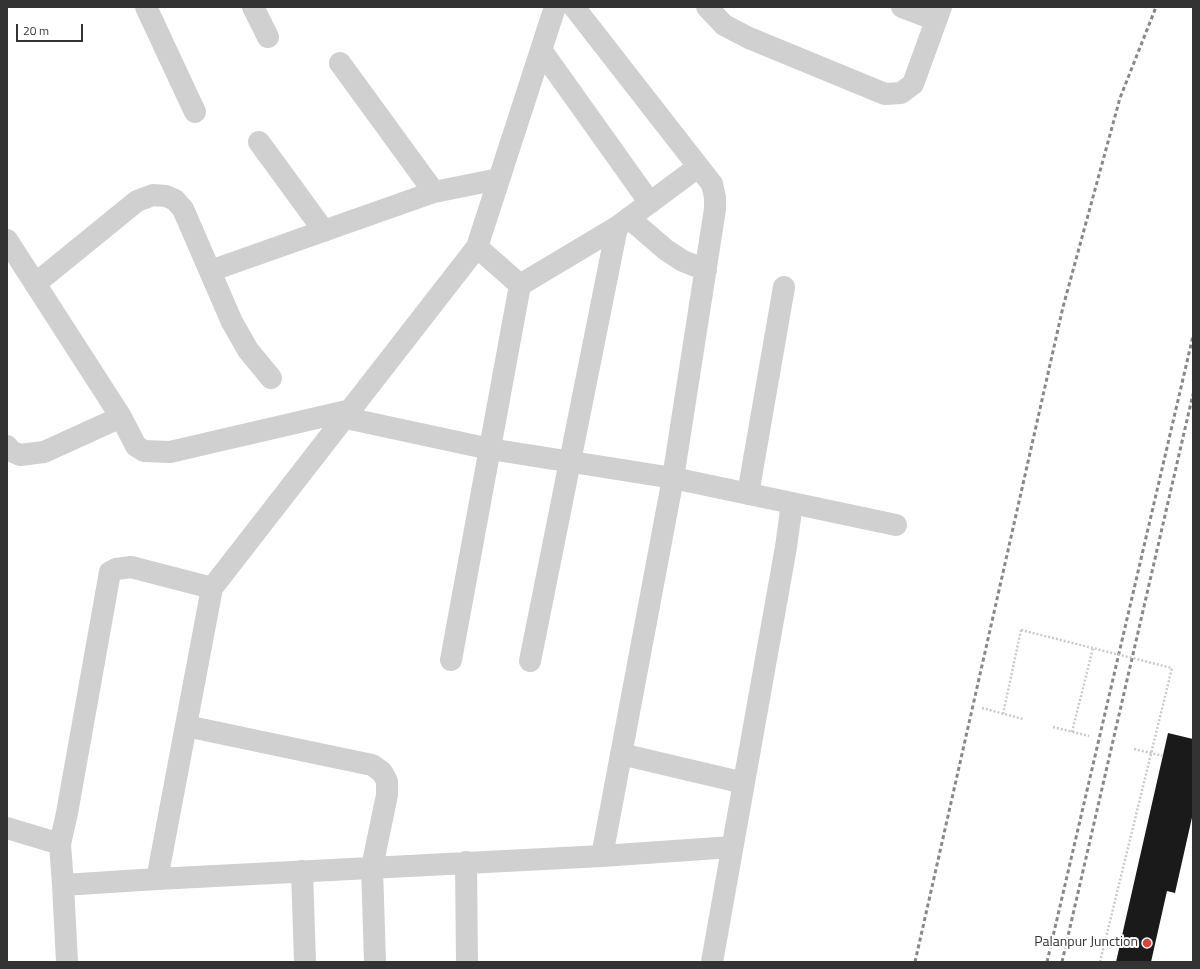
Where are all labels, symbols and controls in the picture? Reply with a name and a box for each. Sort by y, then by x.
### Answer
scale bar [18,16,85,42]
text: 20 m [23,21,49,40]
place label: Palanpur Junction [1034,935,1138,951]
marker: Palanpur Junction [1141,937,1153,949]

